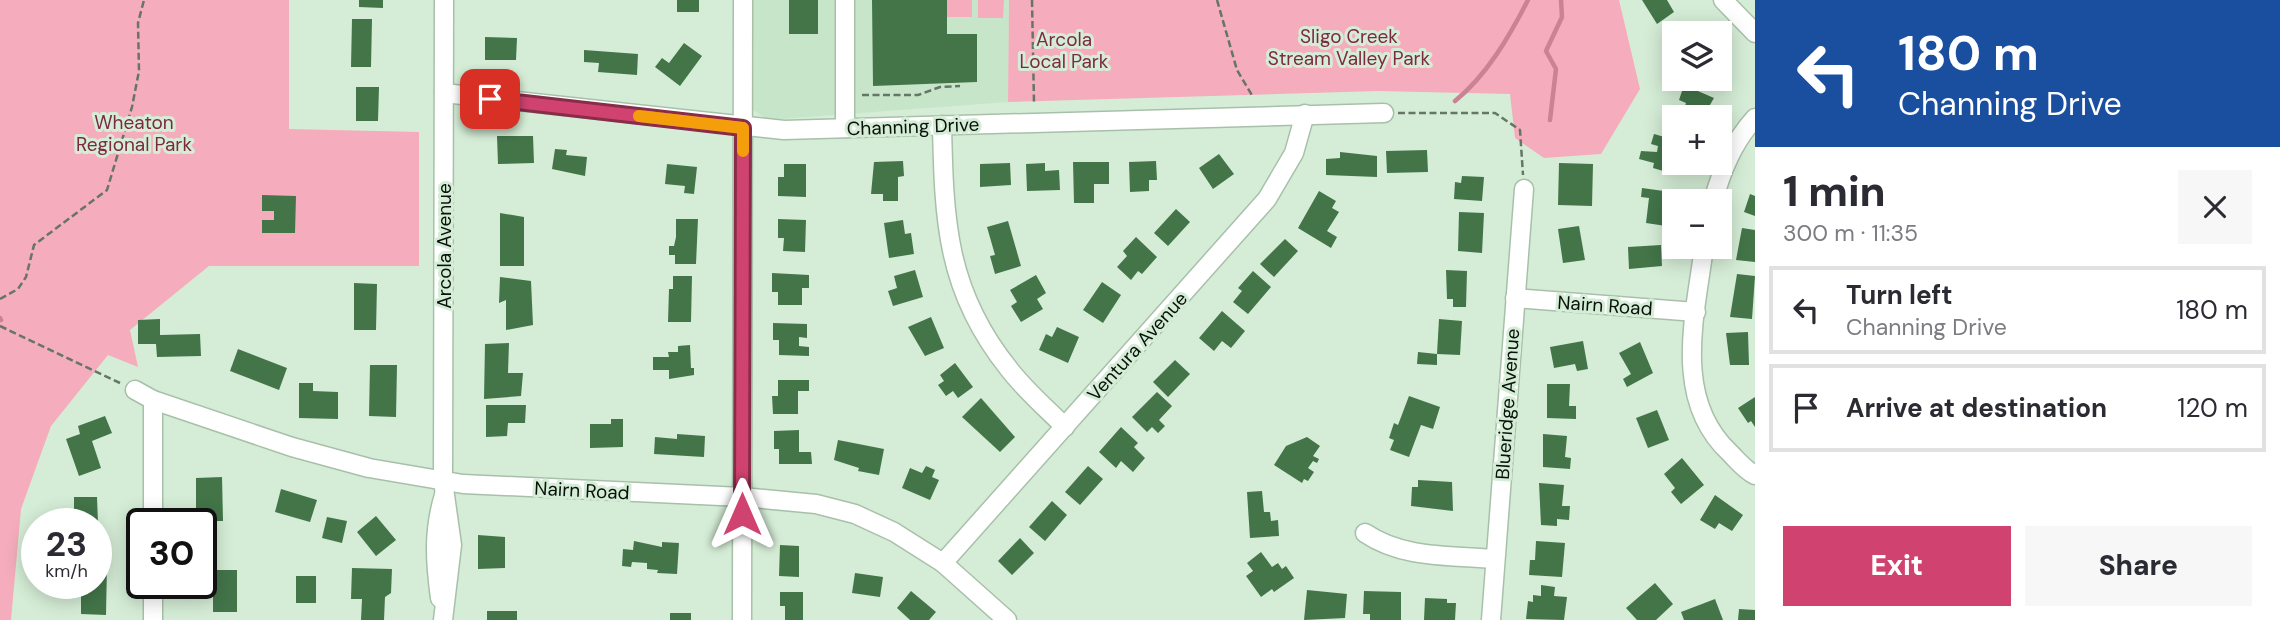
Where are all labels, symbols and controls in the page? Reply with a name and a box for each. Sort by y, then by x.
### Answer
map controls [1662,21,1732,259]
button: layers [1662,21,1732,91]
text: 180 m [1898,21,2039,85]
park label: Sligo Creek Stream Valley Park [1268,24,1431,71]
park label: Arcola Local Park [1020,27,1109,74]
icon: left [1783,28,1874,119]
pin [460,69,520,129]
icon: arrive [471,80,509,118]
text: Channing Drive [1898,83,2122,125]
button: + [1662,105,1732,175]
park label: Wheaton Regional Park [76,110,192,157]
street label: Channing Drive [846,112,980,141]
text: 1 min [1783,164,1886,219]
button: close [2178,170,2252,244]
street label: Arcola Avenue [432,183,457,309]
button: − [1662,189,1732,259]
text: 300 m · 11:35 [1783,218,1918,248]
text: Turn left [1846,278,1953,312]
street label: Ventura Avenue [1082,287,1193,406]
street label: Nairn Road [1557,290,1653,321]
icon: left [1787,291,1825,329]
text: 180 m [2176,293,2248,327]
text: Channing Drive [1846,312,2007,342]
street label: Blueridge Avenue [1490,328,1525,480]
icon: arrive [1787,389,1825,427]
text: Arrive at destination [1846,391,2107,425]
text: 120 m [2177,391,2248,425]
street label: Nairn Road [534,476,630,505]
position arrow [705,477,779,551]
speed limit sign: 30 [126,508,217,599]
text: 23 [46,521,87,567]
button: Exit [1783,526,2011,606]
button: Share [2025,526,2252,606]
text: km/h [45,559,88,583]

